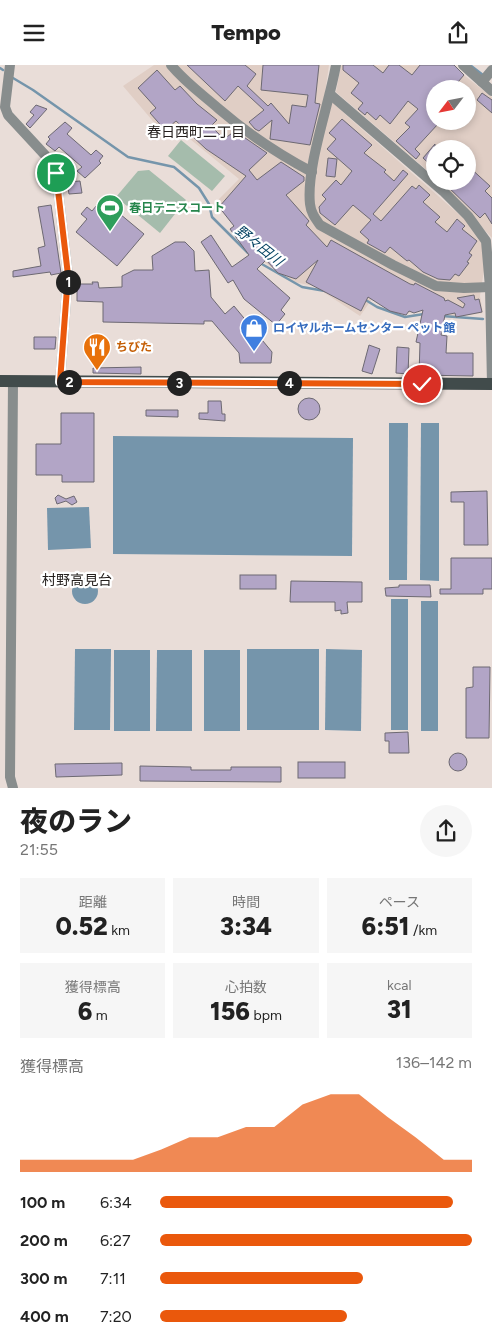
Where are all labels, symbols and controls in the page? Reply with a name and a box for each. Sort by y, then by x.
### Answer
icon: menu [20,19,48,47]
text: Tempo [211,19,281,46]
icon: share [444,19,472,47]
north arrow [426,80,476,130]
map controls [426,80,476,190]
district label: 春日西町二丁目 [147,124,245,141]
button: locate [426,140,476,190]
pin [35,152,77,194]
icon: arrive [42,159,70,187]
sports icon: 春日テニスコート [95,193,125,232]
place label: 春日テニスコート [129,201,225,215]
water label: 野々田川 [232,222,288,271]
pin: 1 [56,269,80,295]
text: 1 [66,274,71,291]
shop icon: ロイヤルホームセンター ペット館 [239,313,269,352]
place label: ロイヤルホームセンター ペット館 [273,321,455,335]
restaurant icon: ちびた [82,332,112,371]
place label: ちびた [116,340,152,354]
pin [401,363,443,405]
pin: 2 [56,369,82,395]
icon: check [408,370,436,398]
pin: 3 [166,371,192,395]
pin: 4 [276,371,302,395]
text: 2 [65,374,74,391]
text: 3 [176,375,183,392]
text: 4 [285,375,294,392]
district label: 村野高見台 [42,572,112,589]
text: 夜のラン [20,804,132,838]
button: share [420,805,472,857]
text: 21:55 [20,840,58,859]
text: 距離 [79,894,107,911]
text: 時間 [232,894,260,911]
text: ペース [379,894,420,911]
text: 0.52 [55,911,108,941]
text: 3:34 [220,911,272,941]
text: 6:51 [362,911,410,941]
text: km [108,922,130,939]
text: /km [410,922,437,939]
text: kcal [387,977,412,994]
text: 獲得標高 [65,979,121,996]
text: 心拍数 [225,979,267,996]
text: 31 [387,994,412,1024]
text: 6 [78,996,92,1026]
text: 156 [210,996,250,1026]
text: m [92,1007,108,1024]
text: bpm [250,1007,282,1024]
text: 136–142 m [396,1053,472,1072]
text: 獲得標高 [20,1057,84,1076]
text: 100 m [20,1193,65,1212]
text: 6:34 [100,1193,132,1212]
text: 200 m [20,1231,68,1250]
text: 6:27 [100,1231,131,1250]
text: 300 m [20,1269,67,1288]
text: 7:11 [100,1269,126,1288]
text: 400 m [20,1307,69,1326]
text: 7:20 [100,1307,132,1326]

